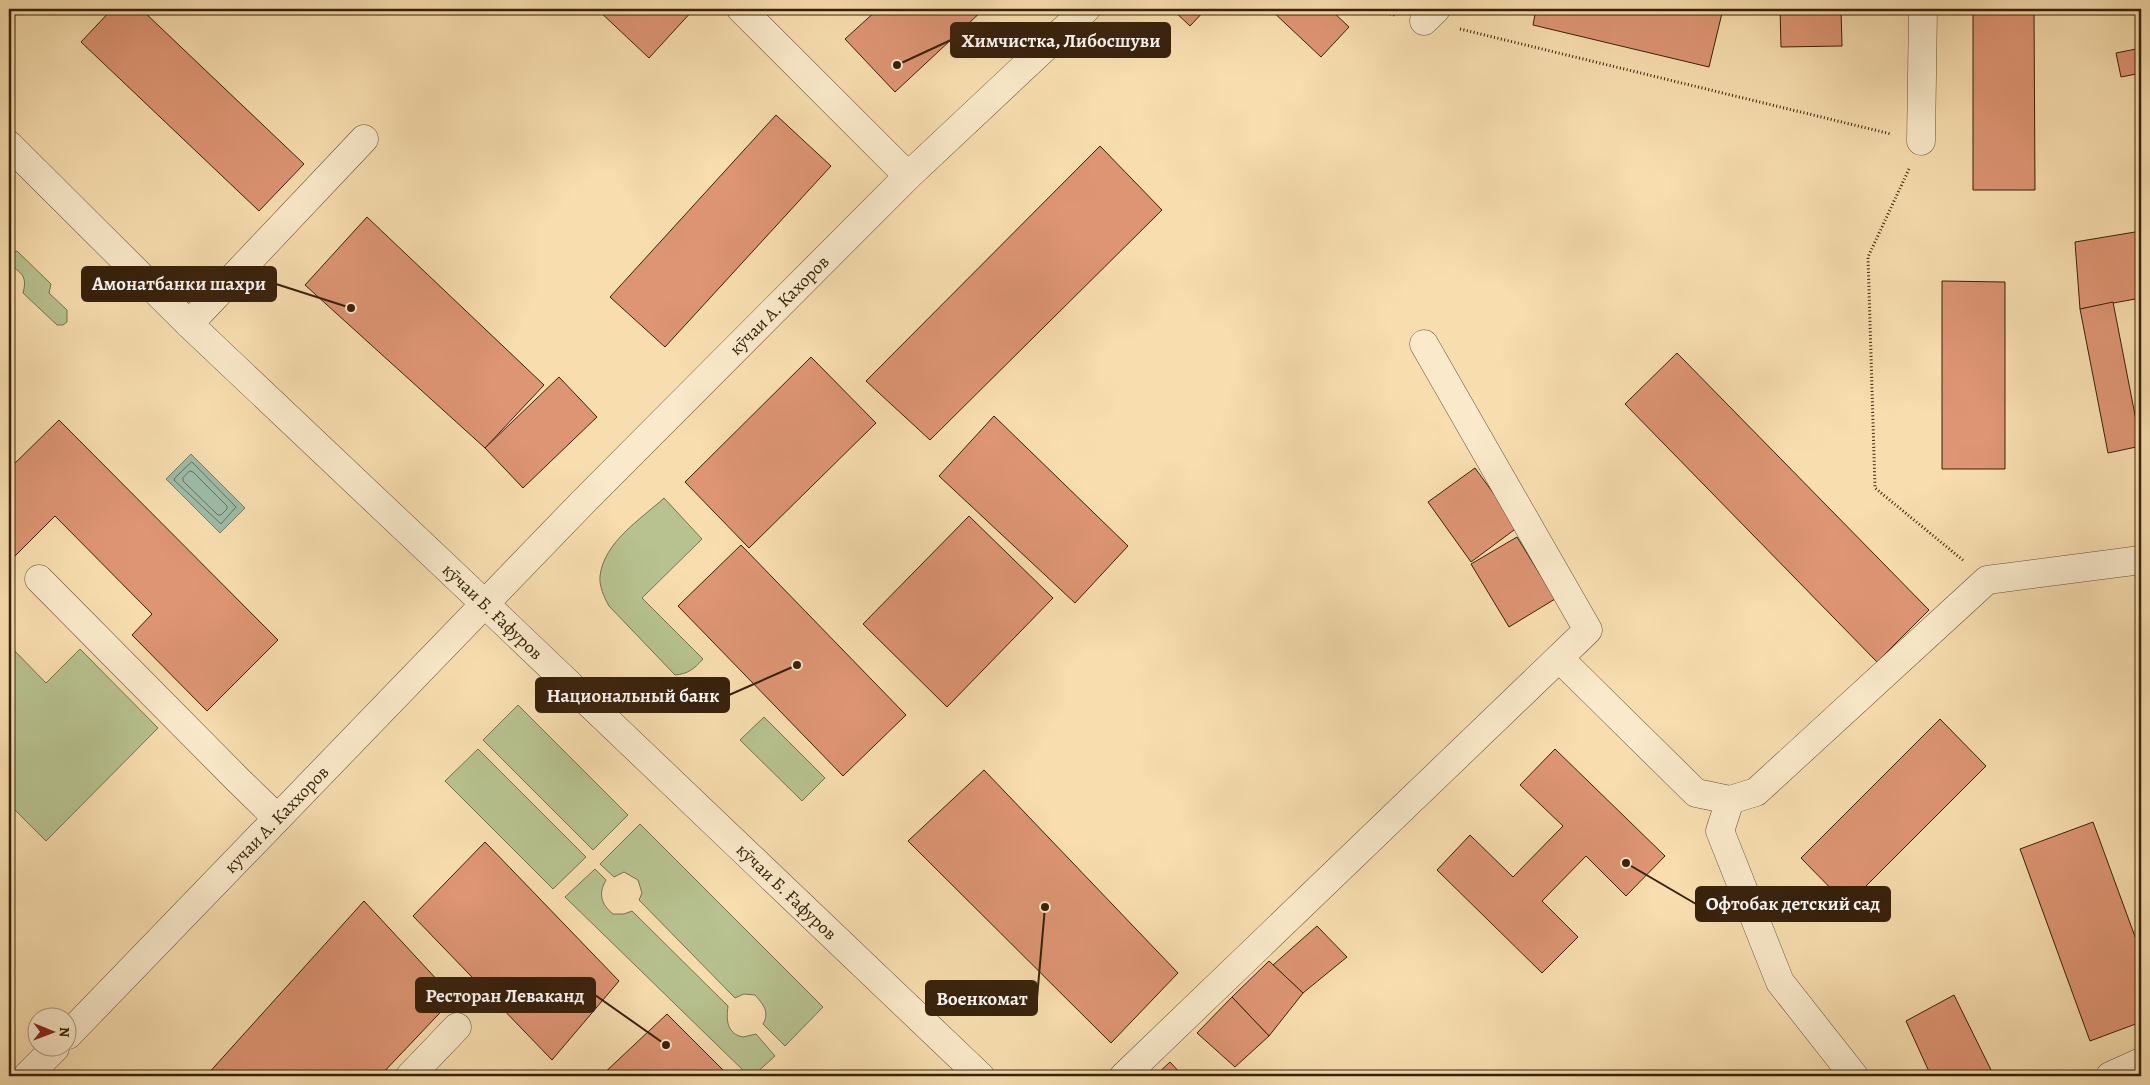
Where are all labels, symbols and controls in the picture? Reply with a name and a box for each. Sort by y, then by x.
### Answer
callout: Химчистка, Либосшуви [951,23,1170,57]
text: Химчистка, Либосшуви [962,28,1160,54]
street label: кӯчаи А. Кахоров [724,250,834,361]
callout: Амонатбанки шахри [82,267,276,301]
text: Амонатбанки шахри [91,271,266,297]
street label: кӯчаи Б. Ғафуров [437,558,548,665]
callout: Национальный банк [536,678,729,712]
text: Национальный банк [547,683,719,709]
street label: кучаи А. Каххоров [219,760,334,878]
street label: кӯчаи Б. Ғафуров [731,838,842,945]
callout: Офтобак детский сад [1696,887,1890,921]
text: Офтобак детский сад [1706,891,1880,917]
callout: Ресторан Леваканд [416,978,595,1012]
callout: Военкомат [926,981,1037,1015]
text: Ресторан Леваканд [426,983,585,1009]
text: Военкомат [936,986,1028,1012]
north arrow [28,1008,78,1058]
text: N [55,1027,74,1037]

